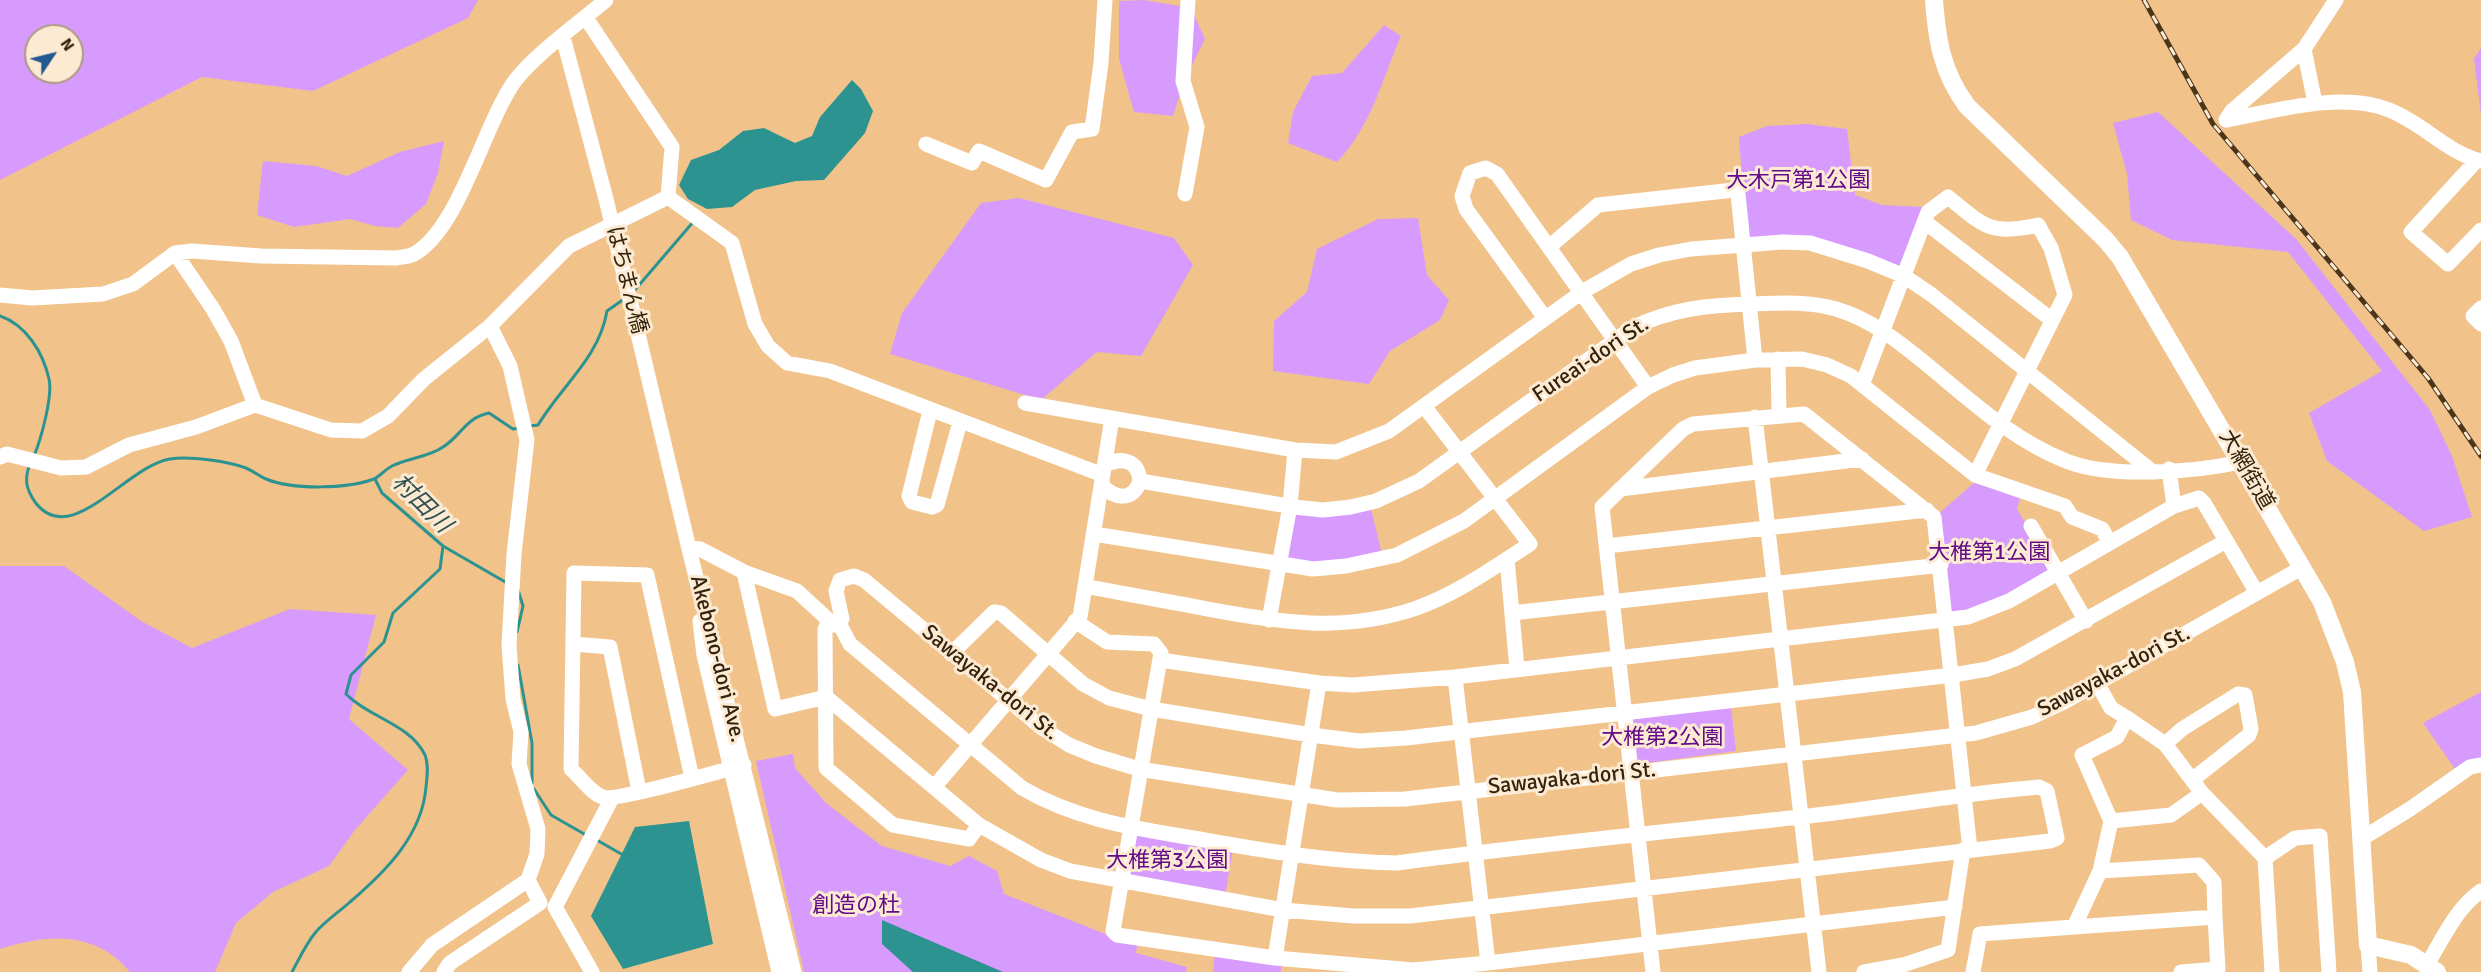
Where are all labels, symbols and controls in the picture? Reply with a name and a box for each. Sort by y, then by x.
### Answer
north arrow [24,24,84,84]
text: N [56,35,78,55]
park label: 大木戸第1公園 [1726,168,1870,194]
street label: はちまん橋 [600,223,652,337]
street label: Fureai-dori St. [1528,311,1654,409]
street label: 大網街道 [2213,425,2279,515]
water label: 村田川 [385,468,457,540]
park label: 大椎第1公園 [1928,540,2050,566]
street label: Akebono-dori Ave. [683,573,751,745]
street label: Sawayaka-dori St. [916,620,1064,746]
street label: Sawayaka-dori St. [2033,621,2195,723]
park label: 大椎第2公園 [1601,725,1723,751]
street label: Sawayaka-dori St. [1487,757,1657,801]
park label: 大椎第3公園 [1106,848,1228,874]
park label: 創造の杜 [812,893,900,919]

